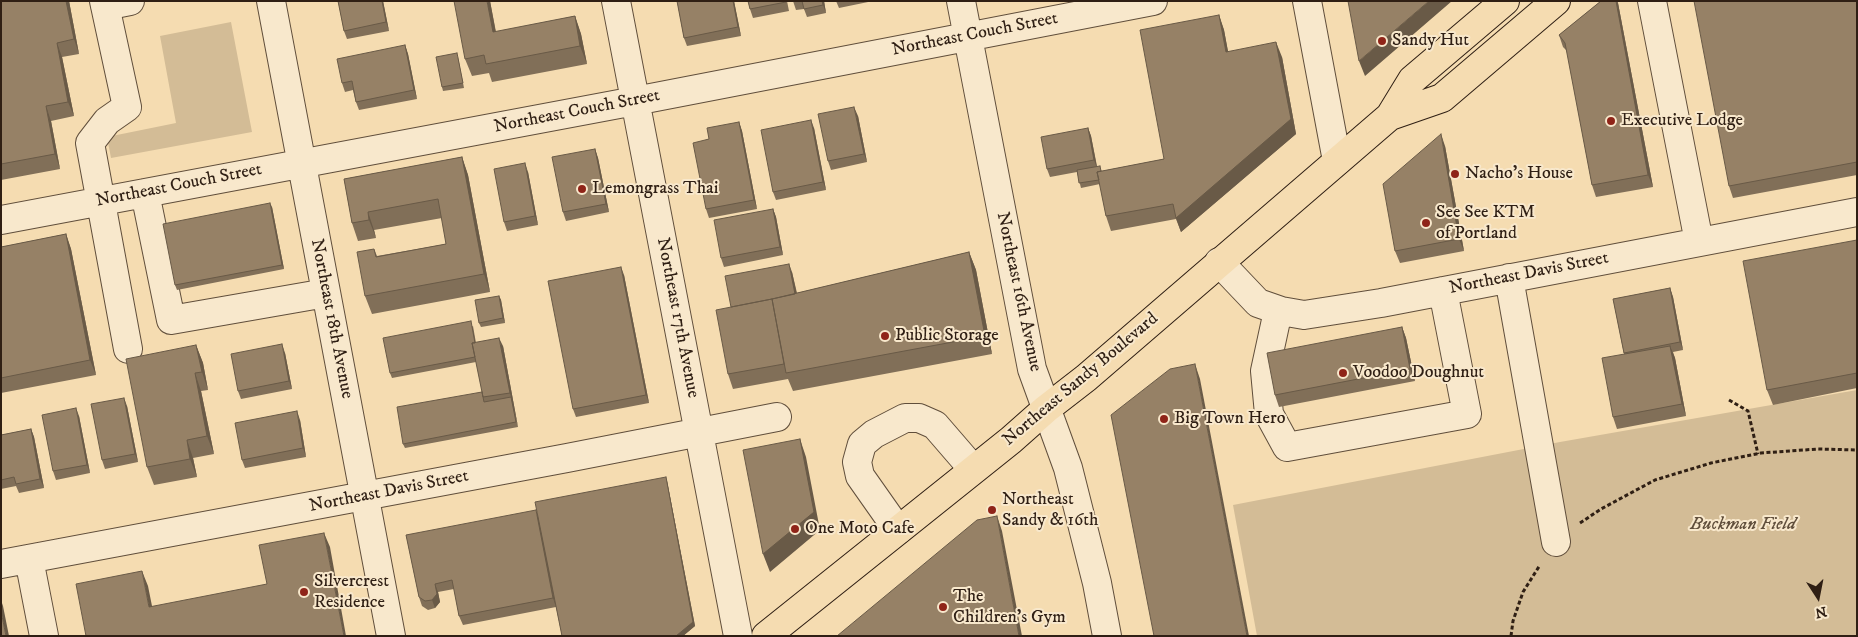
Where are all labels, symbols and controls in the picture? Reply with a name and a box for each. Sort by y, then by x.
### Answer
street label: Northeast Couch Street [890,8,1060,62]
place label: Sandy Hut [1392,30,1469,52]
marker: Sandy Hut [1376,35,1388,47]
street label: Northeast Couch Street [492,85,662,139]
place label: Executive Lodge [1621,110,1743,132]
marker: Executive Lodge [1605,115,1617,127]
street label: Northeast Couch Street [94,159,264,213]
place label: Nacho's House [1465,163,1573,185]
marker: Nacho's House [1449,168,1461,180]
place label: Lemongrass Thai [592,178,718,200]
marker: Lemongrass Thai [576,183,588,195]
place label: See See KTM of Portland [1436,202,1535,244]
street label: Northeast 16th Avenue [991,210,1045,374]
marker: See See KTM of Portland [1420,217,1432,229]
street label: Northeast 17th Avenue [651,236,703,400]
street label: Northeast 18th Avenue [305,237,357,401]
street label: Northeast Davis Street [1448,248,1610,300]
street label: Northeast Sandy Boulevard [999,309,1163,451]
place label: Public Storage [895,325,999,347]
marker: Public Storage [879,330,891,342]
place label: Voodoo Doughnut [1353,362,1484,384]
marker: Voodoo Doughnut [1337,367,1349,379]
place label: Big Town Hero [1174,408,1286,430]
marker: Big Town Hero [1158,413,1170,425]
street label: Northeast Davis Street [308,466,470,518]
place label: Northeast Sandy & 16th [1002,489,1099,532]
marker: Northeast Sandy & 16th [986,504,998,516]
park label: Buckman Field [1690,514,1796,536]
place label: One Moto Cafe [805,518,914,540]
marker: One Moto Cafe [789,523,801,535]
place label: Silvercrest Residence [314,571,389,614]
north arrow [1793,572,1843,622]
marker: Silvercrest Residence [298,586,310,598]
place label: The Children's Gym [953,586,1066,628]
marker: The Children's Gym [937,601,949,613]
text: N [1814,602,1828,622]

